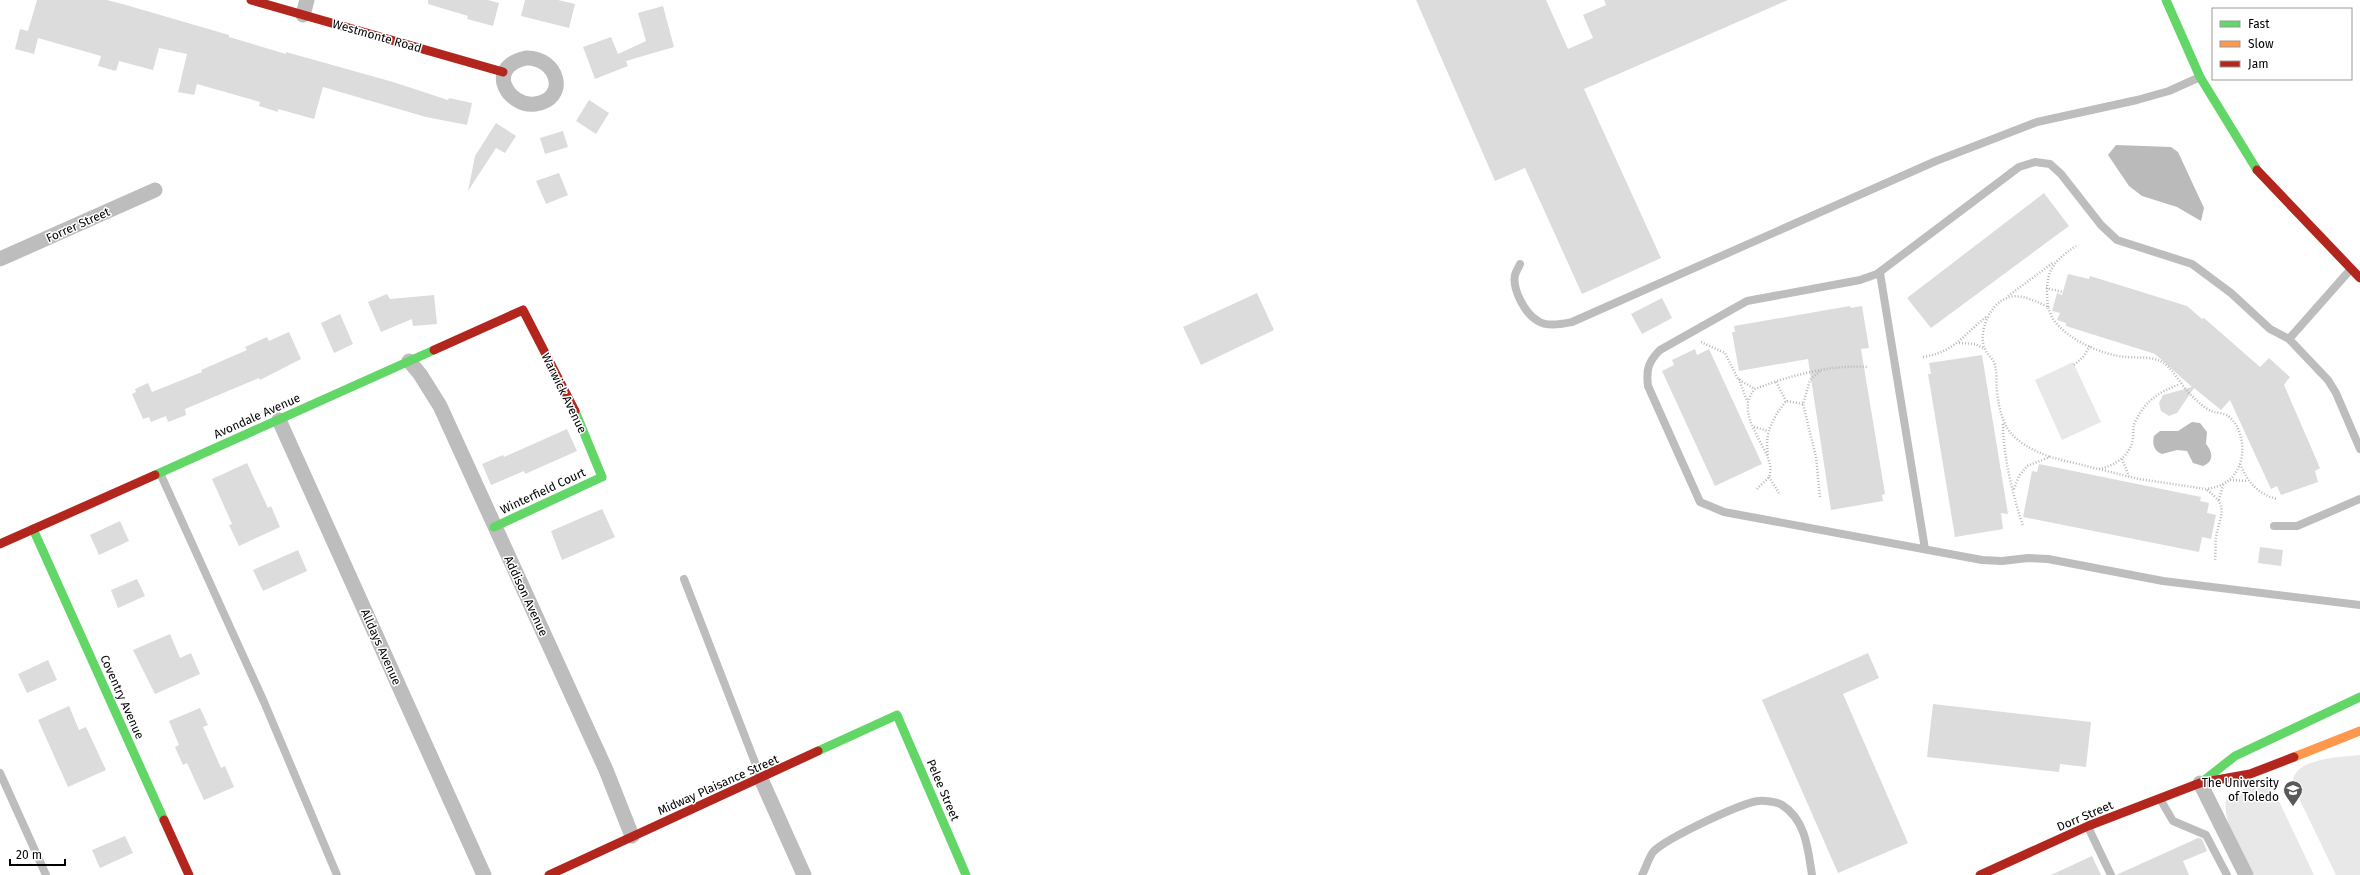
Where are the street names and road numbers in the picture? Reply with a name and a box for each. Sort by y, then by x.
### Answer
street label: Westmonte Road [331,17,423,55]
street label: Forrer Street [44,204,113,245]
street label: Warwick Avenue [539,351,589,435]
street label: Avondale Avenue [212,391,302,441]
street label: Winterfield Court [498,465,588,517]
street label: Addison Avenue [501,553,551,639]
street label: Alldays Avenue [358,607,404,687]
street label: Coventry Avenue [97,653,147,741]
street label: Midway Plaisance Street [655,752,781,818]
street label: Pelee Street [924,757,962,823]
street label: Dorr Street [2055,798,2116,834]

